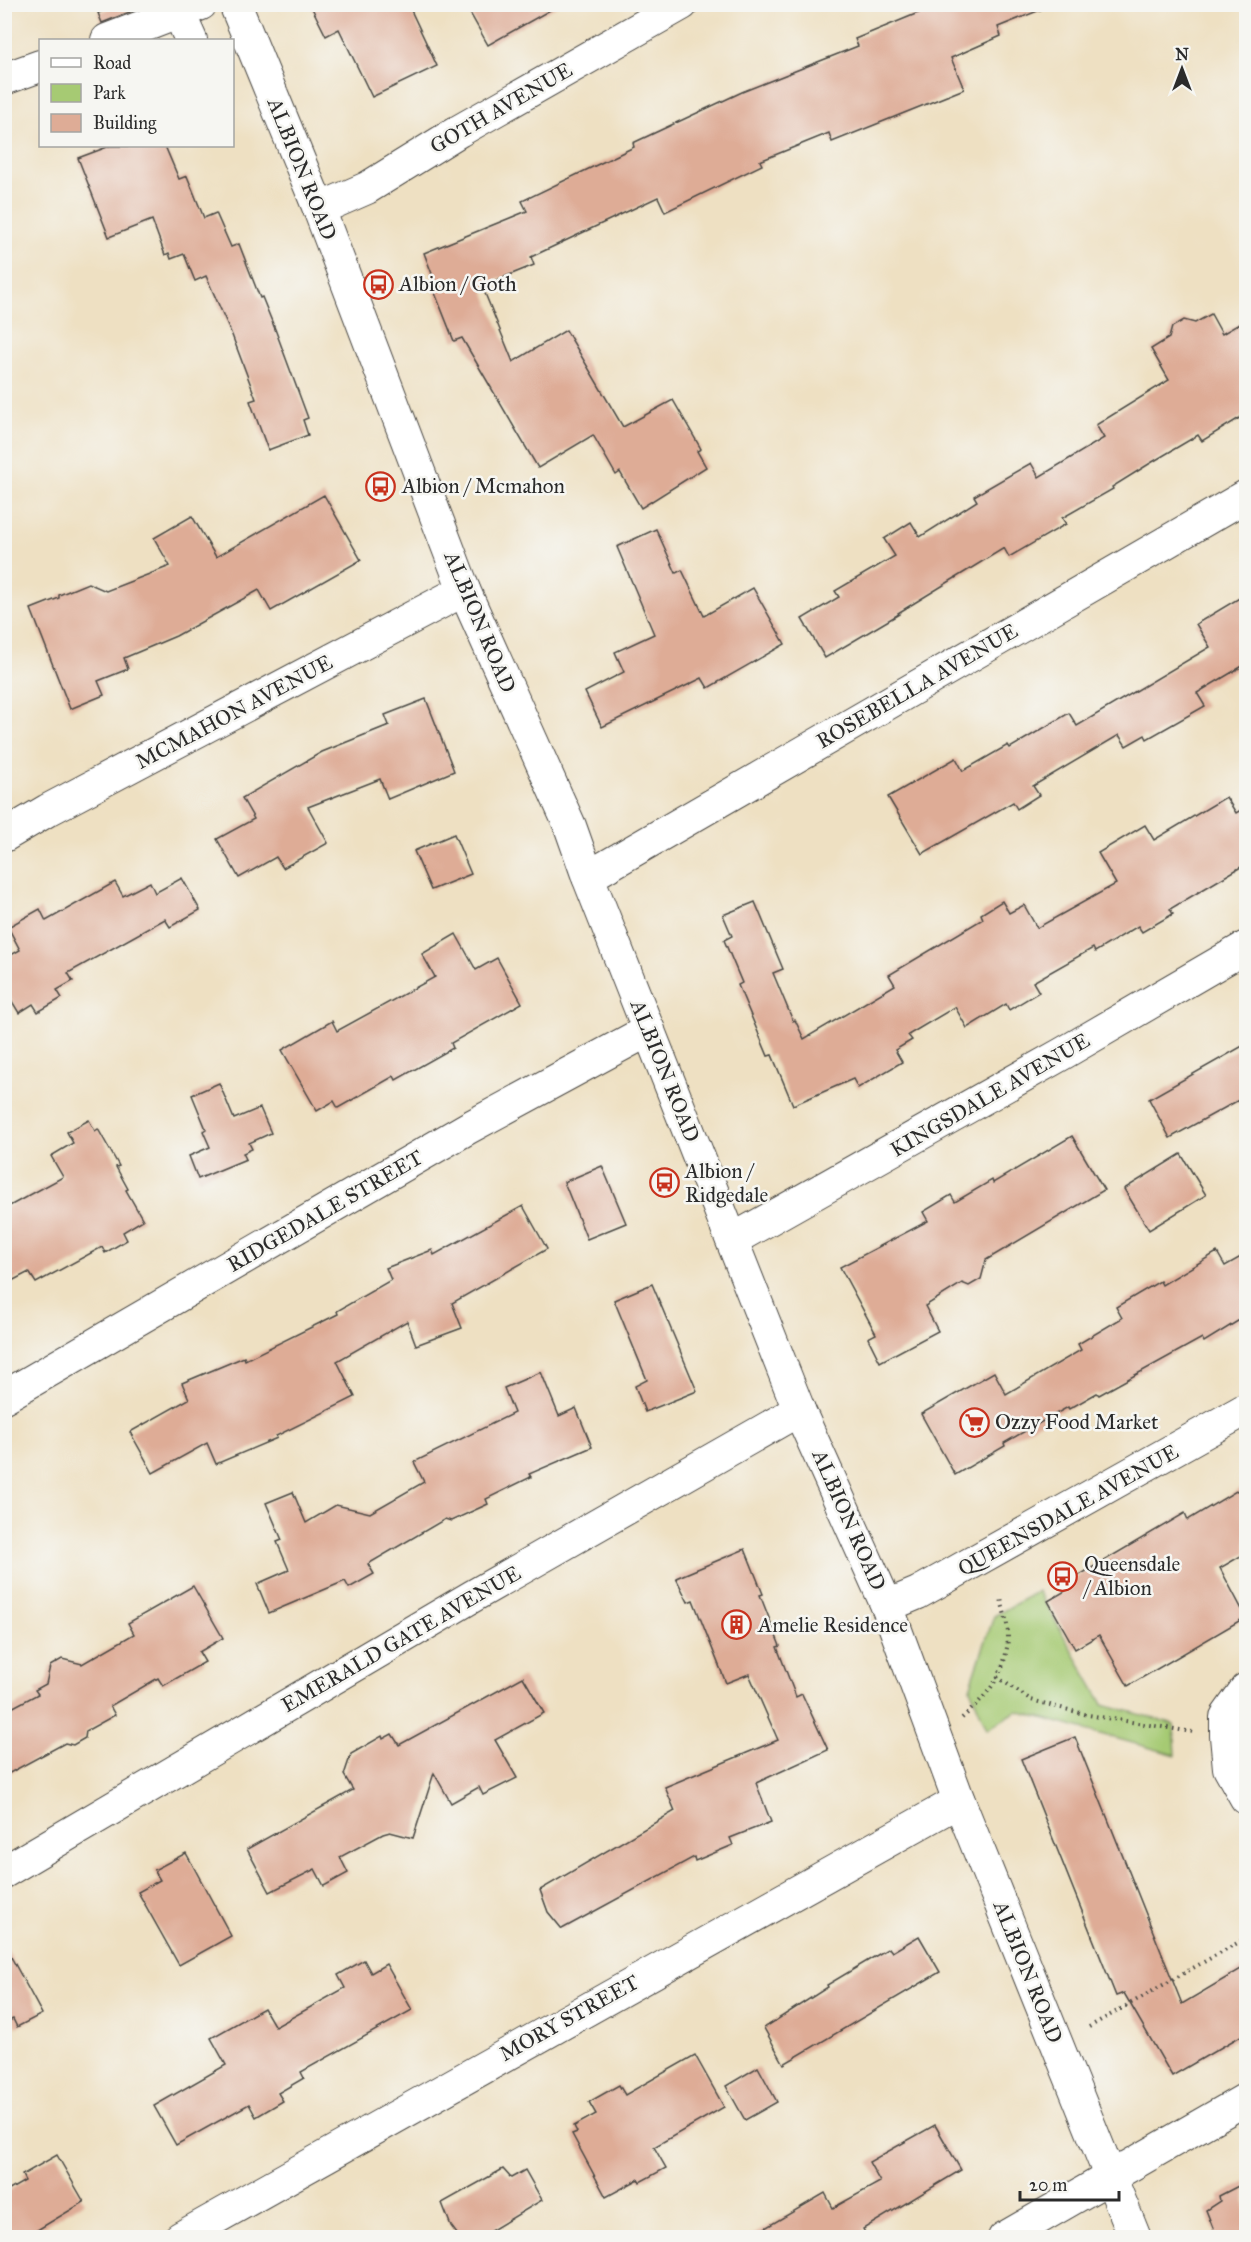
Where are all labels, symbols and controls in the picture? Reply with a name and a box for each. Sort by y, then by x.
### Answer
legend [39,39,234,147]
north arrow [1152,39,1212,99]
text: N [1175,45,1189,64]
text: Road [93,52,131,74]
street label: GOTH AVENUE [425,57,577,159]
text: Park [93,82,126,104]
street label: ALBION ROAD [261,93,342,244]
text: Building [93,112,157,135]
bus stop icon: Albion / Goth [362,268,394,300]
place label: Albion / Goth [398,271,517,297]
bus stop icon: Albion / Mcmahon [365,470,397,502]
place label: Albion / Mcmahon [401,473,565,499]
street label: ALBION ROAD [438,547,521,697]
street label: ROSEBELLA AVENUE [812,618,1022,754]
street label: MCMAHON AVENUE [131,649,337,775]
street label: ALBION ROAD [624,995,705,1146]
street label: KINGSDALE AVENUE [886,1027,1094,1163]
street label: RIDGEDALE STREET [222,1144,428,1278]
place label: Albion / Ridgedale [684,1158,769,1208]
bus stop icon: Albion / Ridgedale [648,1167,680,1199]
supermarket icon: Ozzy Food Market [958,1406,990,1438]
place label: Ozzy Food Market [995,1409,1159,1435]
street label: QUEENSDALE AVENUE [953,1438,1183,1582]
street label: ALBION ROAD [806,1445,892,1594]
place label: Queensdale / Albion [1082,1551,1181,1601]
street label: EMERALD GATE AVENUE [277,1560,525,1718]
bus stop icon: Queensdale / Albion [1047,1560,1079,1592]
building icon: Amelie Residence [721,1609,753,1641]
place label: Amelie Residence [757,1612,908,1638]
street label: ALBION ROAD [987,1896,1068,2047]
street label: MORY STREET [495,1969,643,2067]
scale bar [1020,2164,1119,2202]
text: 20 m [1029,2174,1067,2196]

